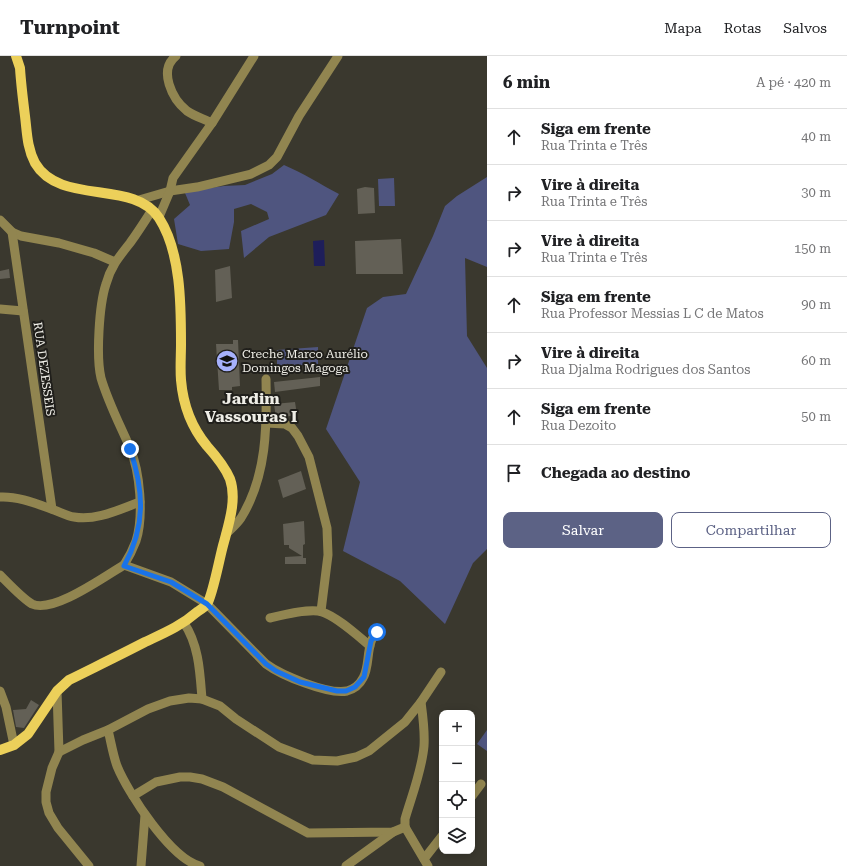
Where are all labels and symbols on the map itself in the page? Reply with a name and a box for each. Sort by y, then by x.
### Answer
street label: RUA DEZESSEIS [30,321,58,417]
place label: Creche Marco Aurélio Domingos Magoga [242,347,368,375]
school or university icon: Creche Marco Aurélio Domingos Magoga [214,348,240,374]
district label: Jardim Vassouras I [205,389,297,426]
route end [121,440,139,458]
route start [368,623,386,641]

